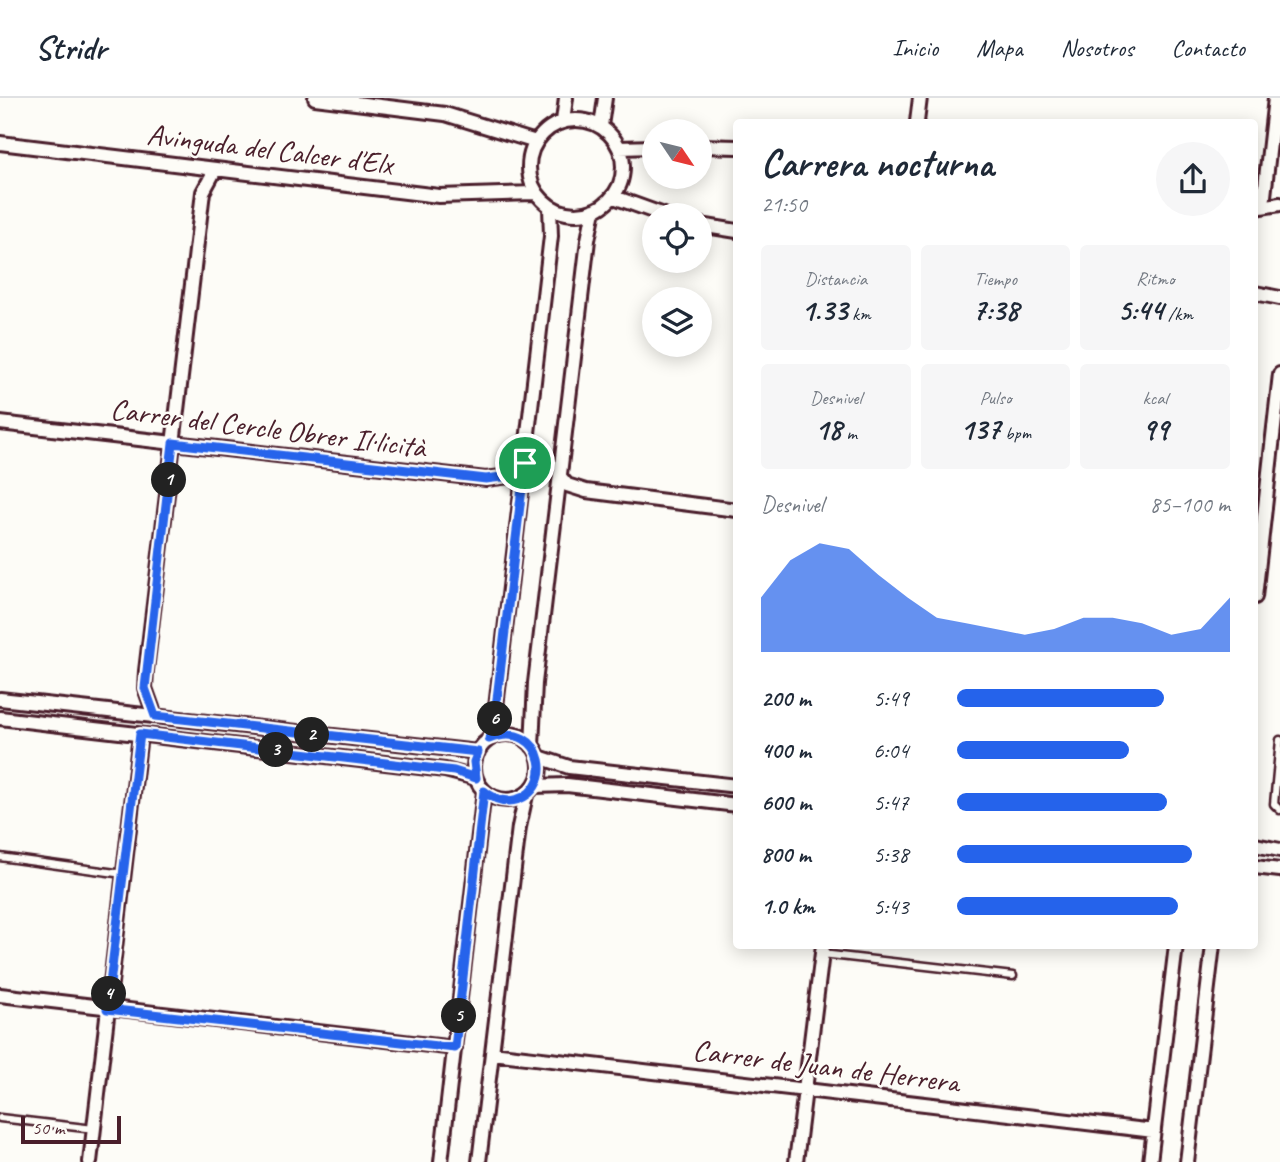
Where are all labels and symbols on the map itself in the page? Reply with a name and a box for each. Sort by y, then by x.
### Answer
street label: Avinguda del Calcer d'Elx [145,115,398,183]
north arrow [642,119,712,189]
street label: Carrer del Cercle Obrer Il·licità [108,390,430,466]
pin [495,433,555,493]
pin: 1 [152,462,186,498]
pin: 6 [477,702,512,736]
pin: 2 [294,718,330,752]
pin: 3 [258,732,294,768]
pin: 4 [92,976,126,1012]
pin: 5 [442,998,476,1034]
street label: Carrer de Juan de Herrera [691,1031,964,1102]
scale bar [21,1113,121,1145]

